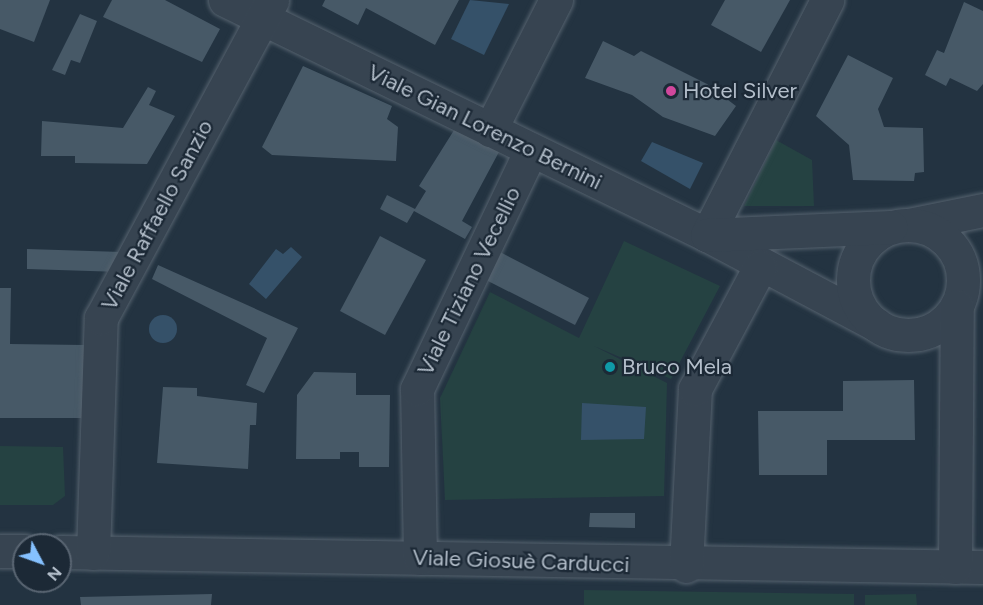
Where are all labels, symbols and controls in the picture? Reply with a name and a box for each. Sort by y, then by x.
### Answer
street label: Viale Gian Lorenzo Bernini [364,59,606,195]
place label: Hotel Silver [683,78,797,104]
marker: Hotel Silver [664,84,678,98]
street label: Viale Raffaello Sanzio [96,115,218,315]
street label: Viale Tiziano Vecellio [412,182,526,380]
place label: Bruco Mela [622,354,732,380]
marker: Bruco Mela [603,360,617,374]
north arrow [12,533,72,593]
street label: Viale Giosuè Carducci [412,544,630,578]
text: N [43,563,66,585]

